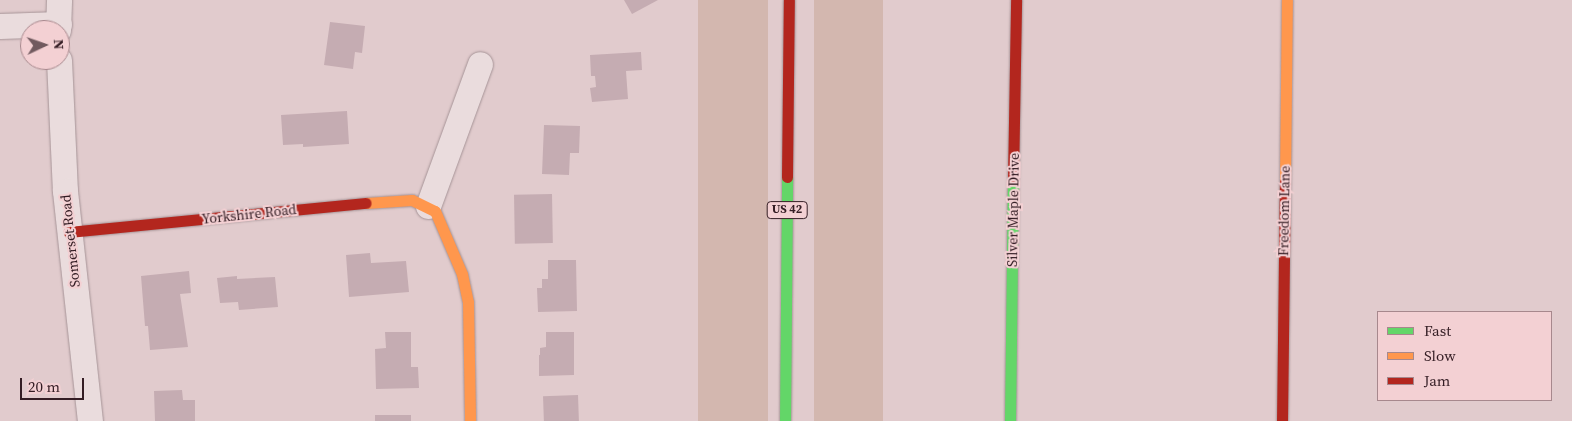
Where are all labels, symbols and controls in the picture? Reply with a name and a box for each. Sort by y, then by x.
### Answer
north arrow [20,20,70,70]
text: N [49,39,69,50]
street label: Silver Maple Drive [1004,153,1022,267]
street label: Freedom Lane [1275,166,1293,256]
street label: Somerset Road [57,194,83,288]
road number: US 42 [766,200,808,220]
street label: Yorkshire Road [201,201,297,227]
legend [1377,311,1552,401]
text: Fast [1424,320,1451,341]
text: Slow [1424,345,1456,366]
scale bar [22,368,86,400]
text: Jam [1424,370,1450,391]
text: 20 m [28,376,60,397]

